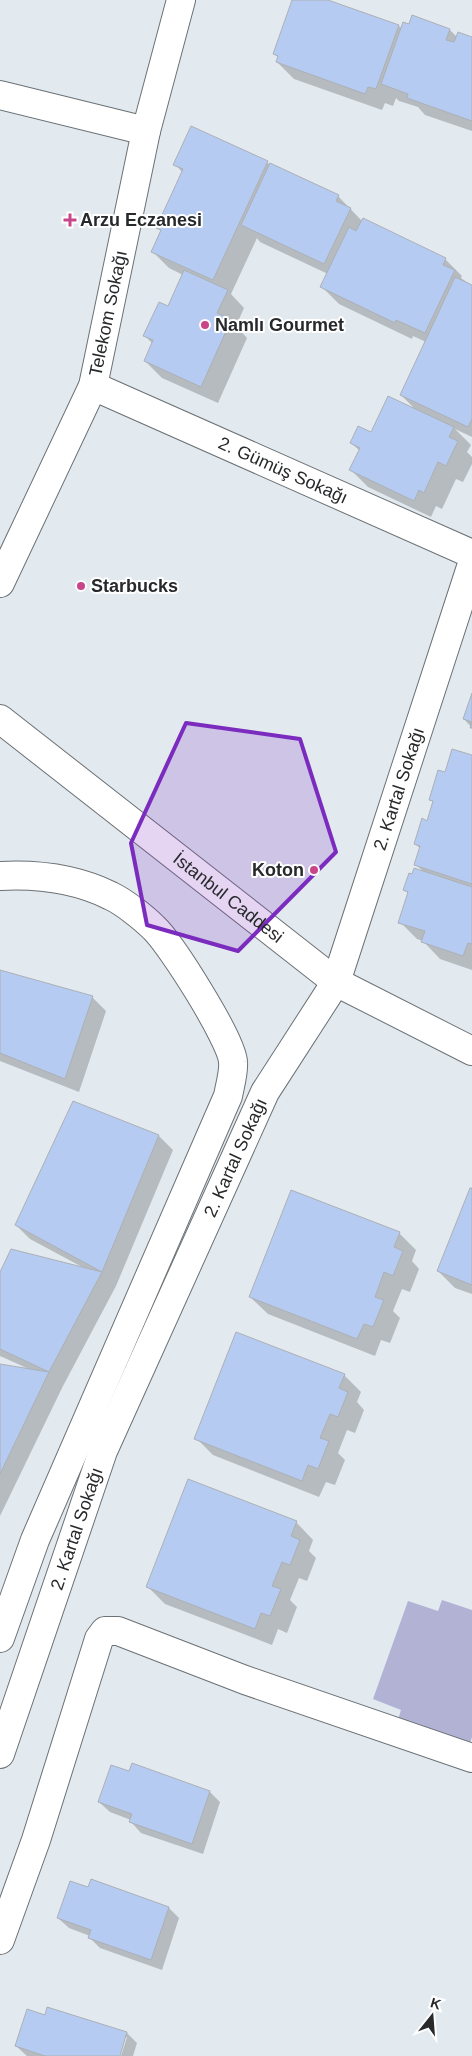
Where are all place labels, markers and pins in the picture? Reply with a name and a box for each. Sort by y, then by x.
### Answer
place label: Arzu Eczanesi [80,210,202,230]
marker: Arzu Eczanesi [64,214,76,226]
place label: Namlı Gourmet [215,315,344,335]
marker: Namlı Gourmet [199,319,211,331]
place label: Starbucks [91,576,178,596]
marker: Starbucks [75,580,87,592]
place label: Koton [252,860,304,880]
marker: Koton [308,864,320,876]

